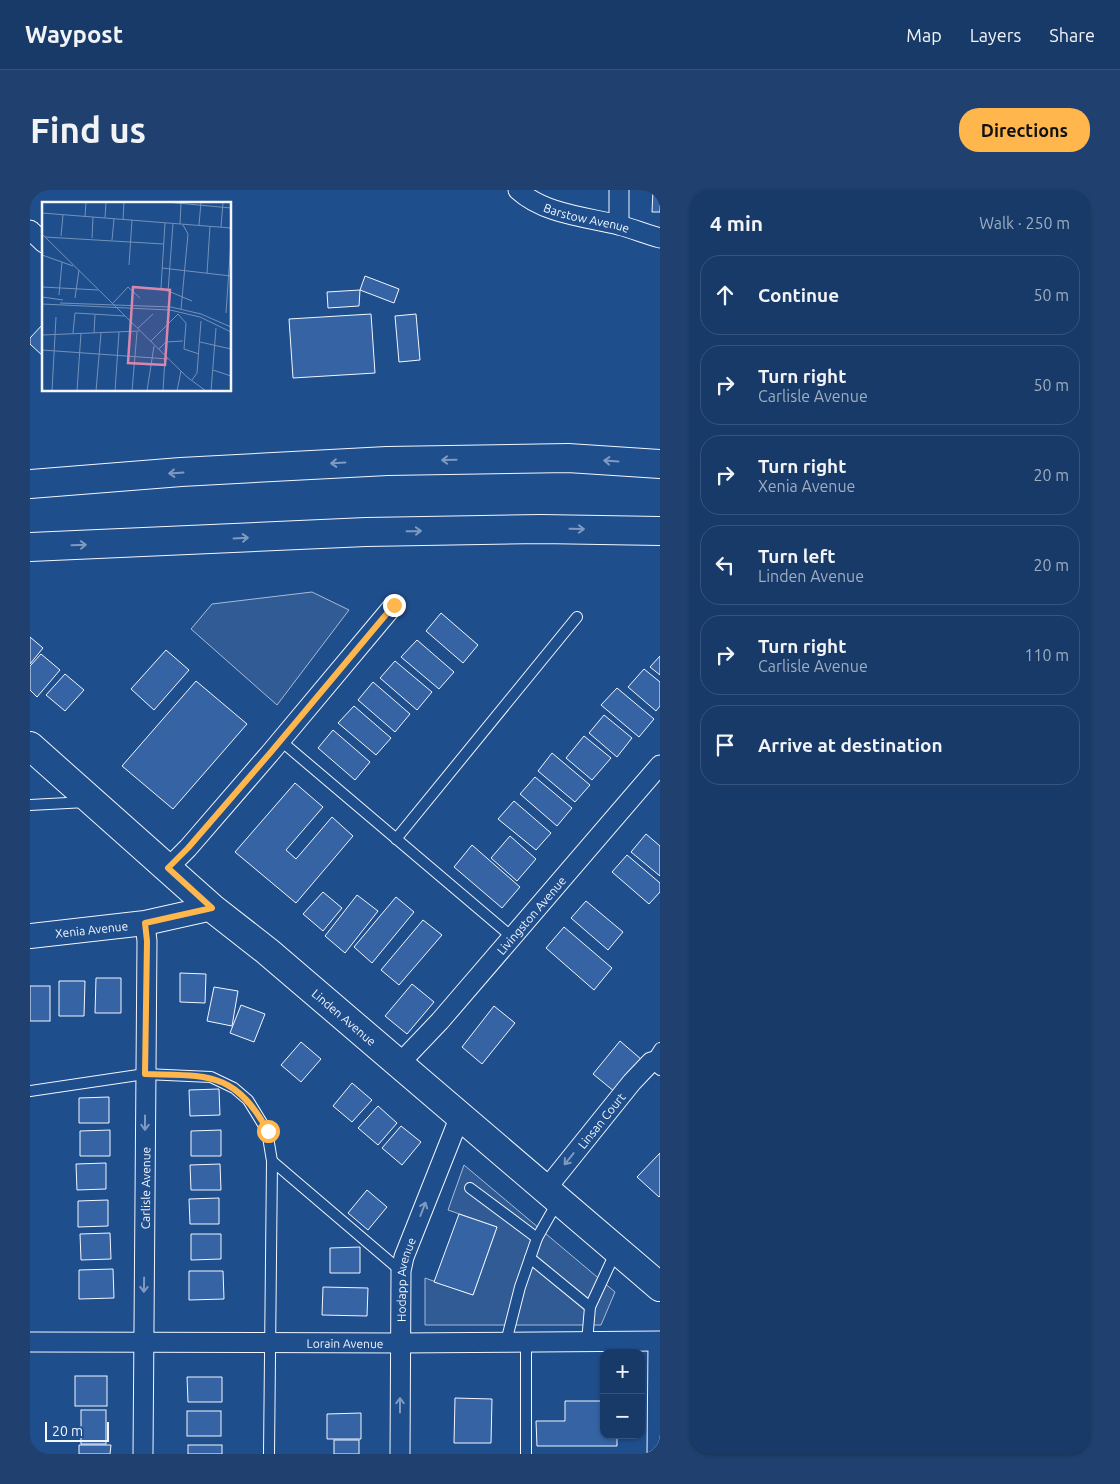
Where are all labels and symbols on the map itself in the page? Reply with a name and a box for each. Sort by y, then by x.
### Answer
street label: Barstow Avenue [542,200,631,234]
inset map [42,202,231,391]
one-way arrow [441,455,457,464]
one-way arrow [604,456,620,465]
one-way arrow [330,459,346,468]
one-way arrow [168,468,184,478]
one-way arrow [568,524,585,534]
one-way arrow [406,526,422,536]
one-way arrow [232,533,249,543]
one-way arrow [70,540,86,550]
route end [383,594,406,617]
street label: Livingston Avenue [494,874,568,957]
street label: Xenia Avenue [55,918,129,940]
street label: Linden Avenue [310,986,379,1048]
street label: Linsan Court [575,1090,627,1151]
one-way arrow [140,1114,150,1130]
route start [257,1120,280,1143]
street label: Carlisle Avenue [138,1147,152,1229]
one-way arrow [564,1153,575,1166]
one-way arrow [418,1202,428,1217]
street label: Hodapp Avenue [394,1235,418,1322]
one-way arrow [139,1276,149,1293]
street label: Lorain Avenue [307,1336,383,1349]
one-way arrow [395,1398,405,1414]
scale bar [45,1419,109,1442]

